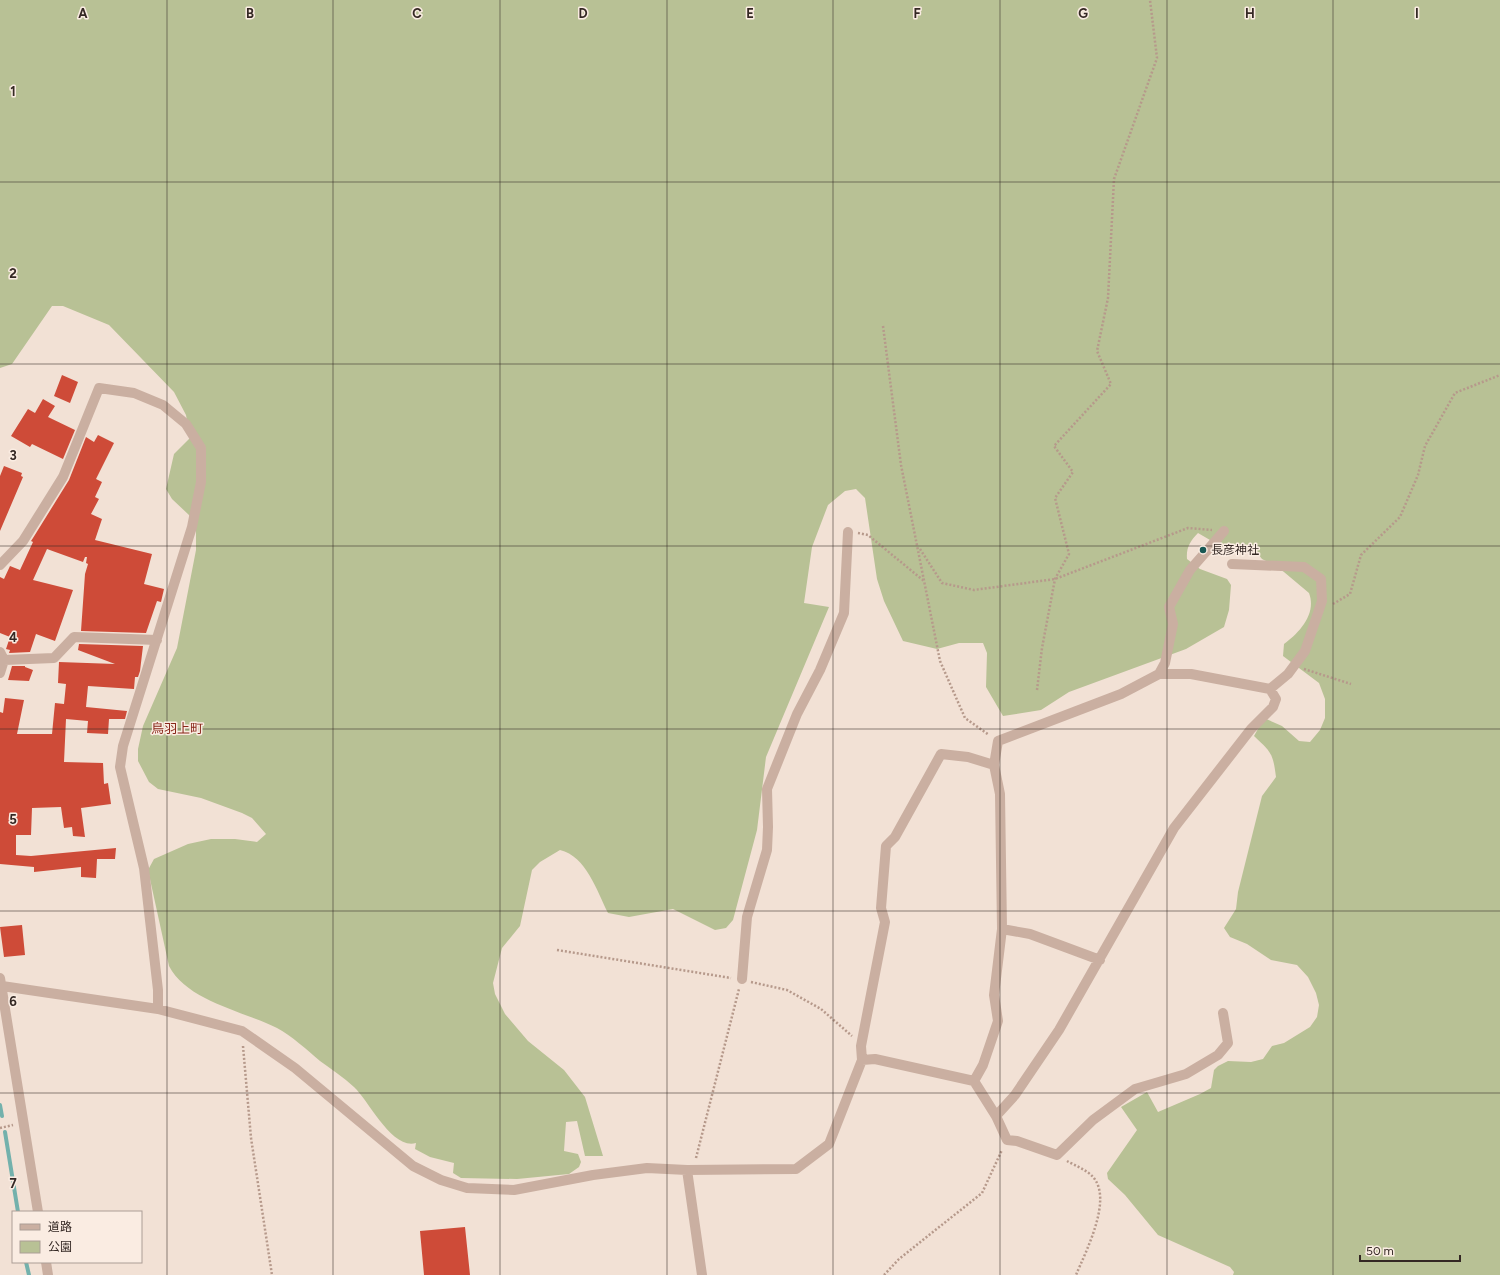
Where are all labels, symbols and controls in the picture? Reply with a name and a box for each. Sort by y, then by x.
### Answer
text: A [78,6,88,21]
text: B [246,6,254,21]
text: C [412,6,422,21]
text: D [578,6,588,21]
text: E [746,6,754,21]
text: F [913,6,921,21]
text: G [1078,6,1088,21]
text: H [1245,6,1255,21]
text: I [1415,6,1419,21]
text: 1 [10,84,16,99]
text: 2 [9,266,17,281]
text: 3 [9,448,17,463]
place label: 長彦神社 [1211,543,1259,557]
marker: 長彦神社 [1198,545,1208,555]
text: 4 [9,630,17,645]
district label: 鳥羽上町 [151,721,203,736]
text: 5 [9,812,17,827]
text: 6 [9,994,17,1009]
text: 7 [9,1176,17,1191]
legend [12,1211,142,1263]
text: 道路 [48,1220,72,1234]
scale bar [1360,1237,1460,1263]
text: 公園 [48,1240,72,1254]
text: 50 m [1366,1244,1394,1258]

